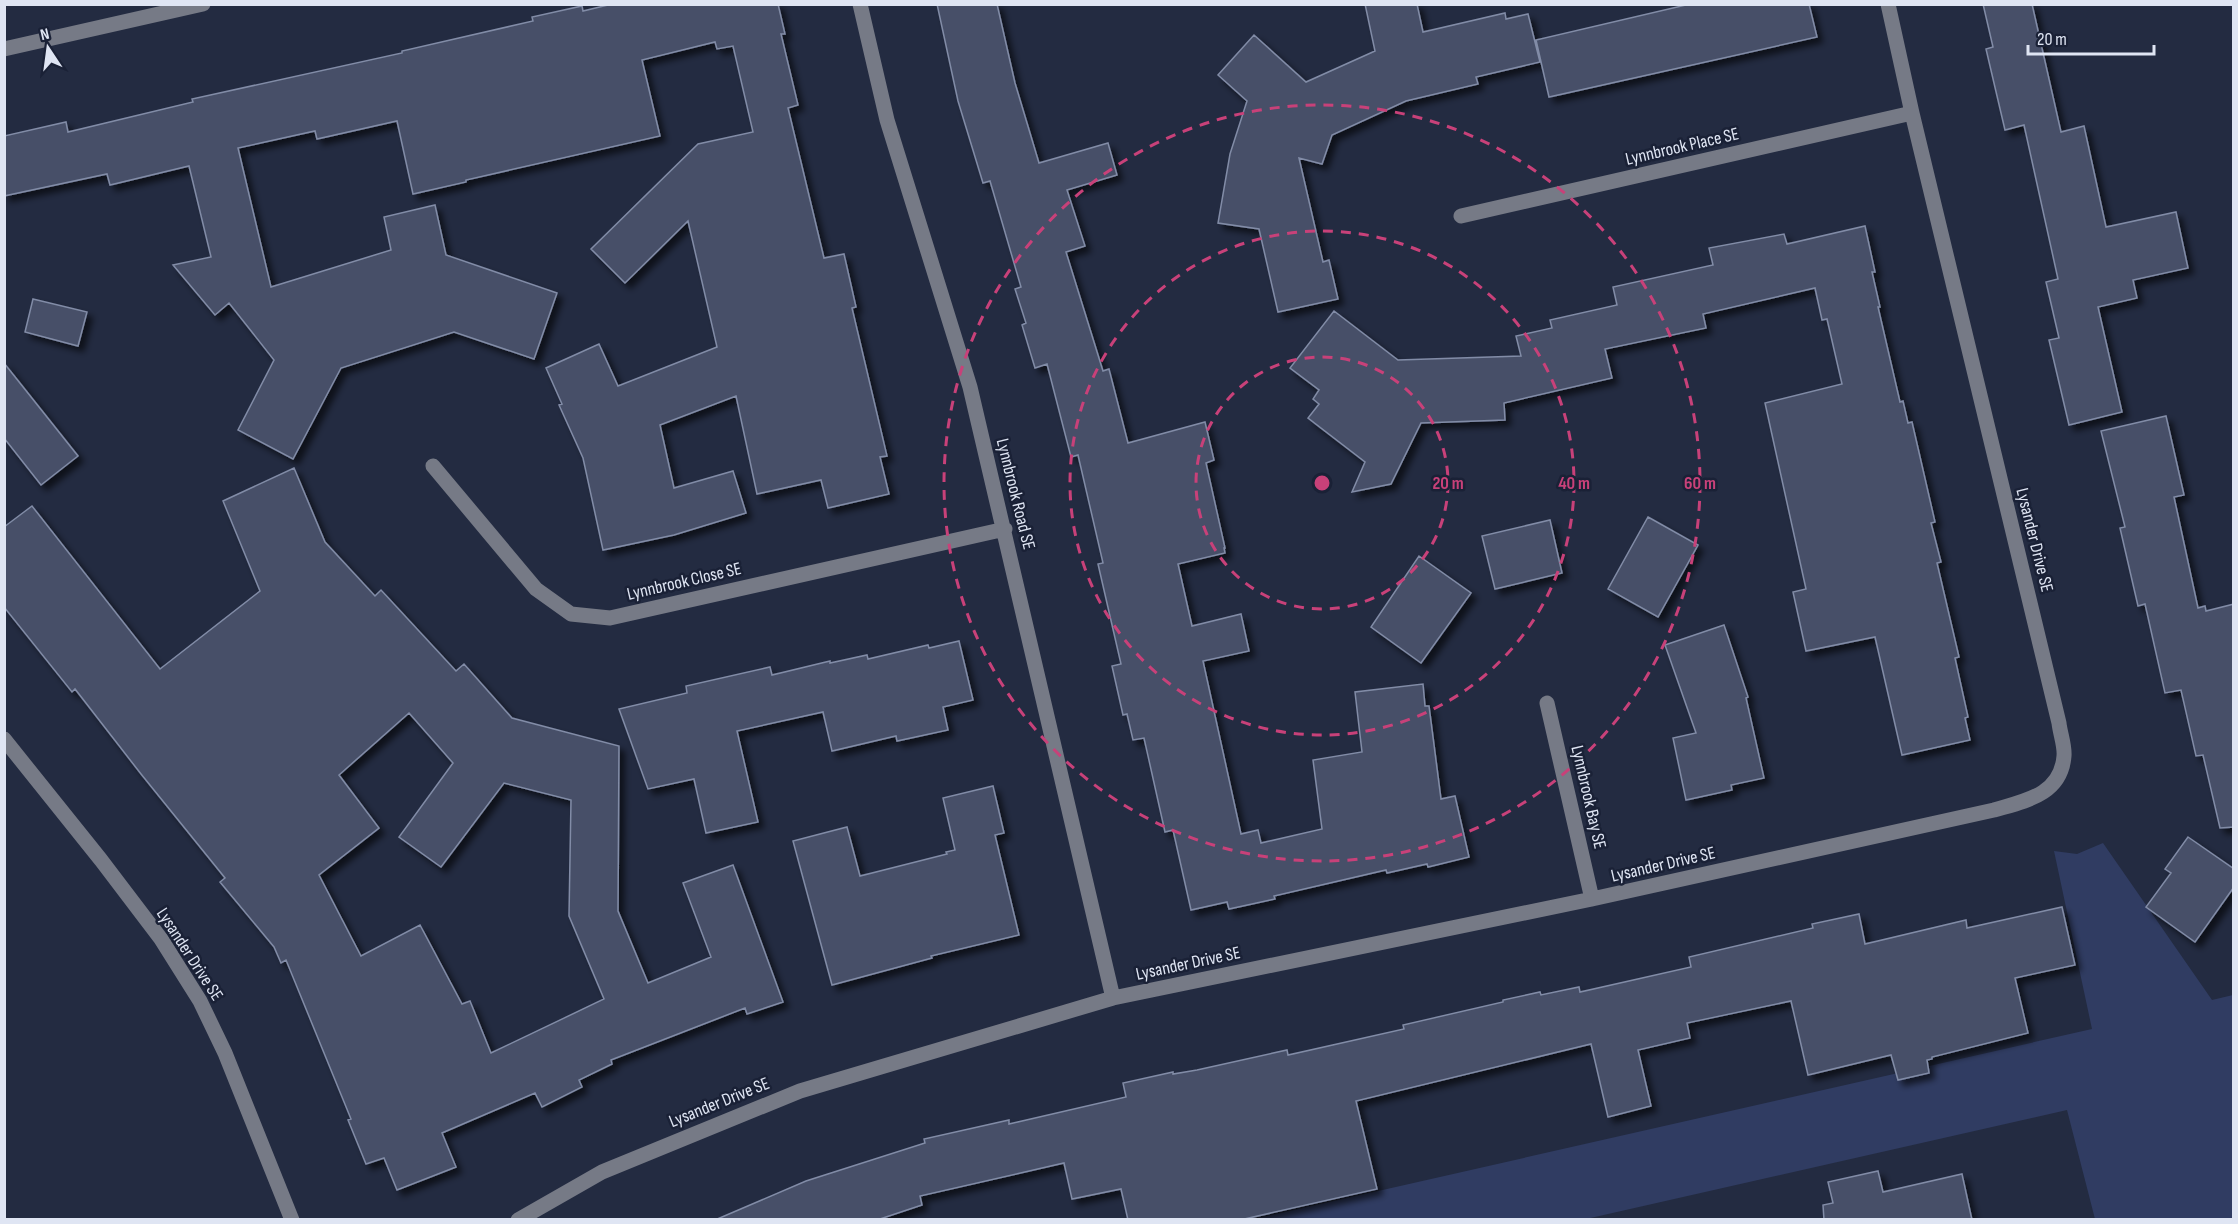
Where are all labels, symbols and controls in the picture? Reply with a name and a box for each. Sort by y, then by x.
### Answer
north arrow [18,18,78,78]
scale bar [2028,18,2154,56]
text: N [39,25,51,45]
text: 20 m [2037,29,2067,50]
street label: Lynnbrook Place SE [1623,123,1741,170]
street label: Lynnbrook Road SE [992,436,1039,552]
centre of rings [1312,473,1332,493]
text: 20 m [1432,473,1464,494]
text: 40 m [1558,473,1590,494]
text: 60 m [1684,473,1716,494]
street label: Lysander Drive SE [2011,486,2058,594]
street label: Lynnbrook Close SE [625,558,743,605]
street label: Lynnbrook Bay SE [1566,743,1611,851]
street label: Lysander Drive SE [1609,842,1717,887]
street label: Lysander Drive SE [152,904,227,1005]
street label: Lysander Drive SE [1134,942,1242,985]
street label: Lysander Drive SE [666,1073,772,1132]

